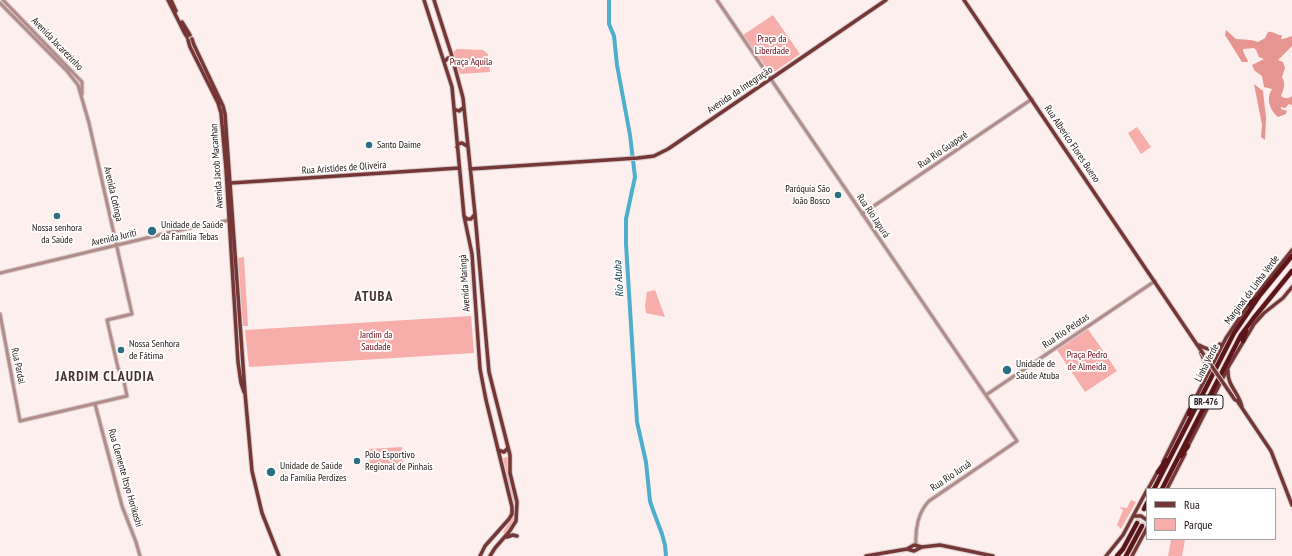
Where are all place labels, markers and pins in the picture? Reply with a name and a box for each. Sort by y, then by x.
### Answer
place label: Santo Daime [377,139,421,151]
marker: Santo Daime [364,140,374,150]
place label: Paróquia São João Bosco [785,183,830,206]
marker: Paróquia São João Bosco [833,190,843,200]
marker: Nossa senhora da Saúde [52,211,62,221]
place label: Unidade de Saúde da Família Tebas [161,219,223,242]
place label: Nossa senhora da Saúde [32,222,82,246]
marker: Unidade de Saúde da Família Tebas [146,225,158,237]
place label: Nossa Senhora de Fátima [129,338,180,362]
marker: Nossa Senhora de Fátima [116,345,126,355]
place label: Unidade de Saúde Atuba [1016,358,1059,382]
marker: Unidade de Saúde Atuba [1001,364,1013,376]
place label: Polo Esportivo Regional de Pinhais [365,449,433,472]
marker: Polo Esportivo Regional de Pinhais [352,456,362,466]
place label: Unidade de Saúde da Família Perdizes [280,460,346,484]
marker: Unidade de Saúde da Família Perdizes [265,466,277,478]

